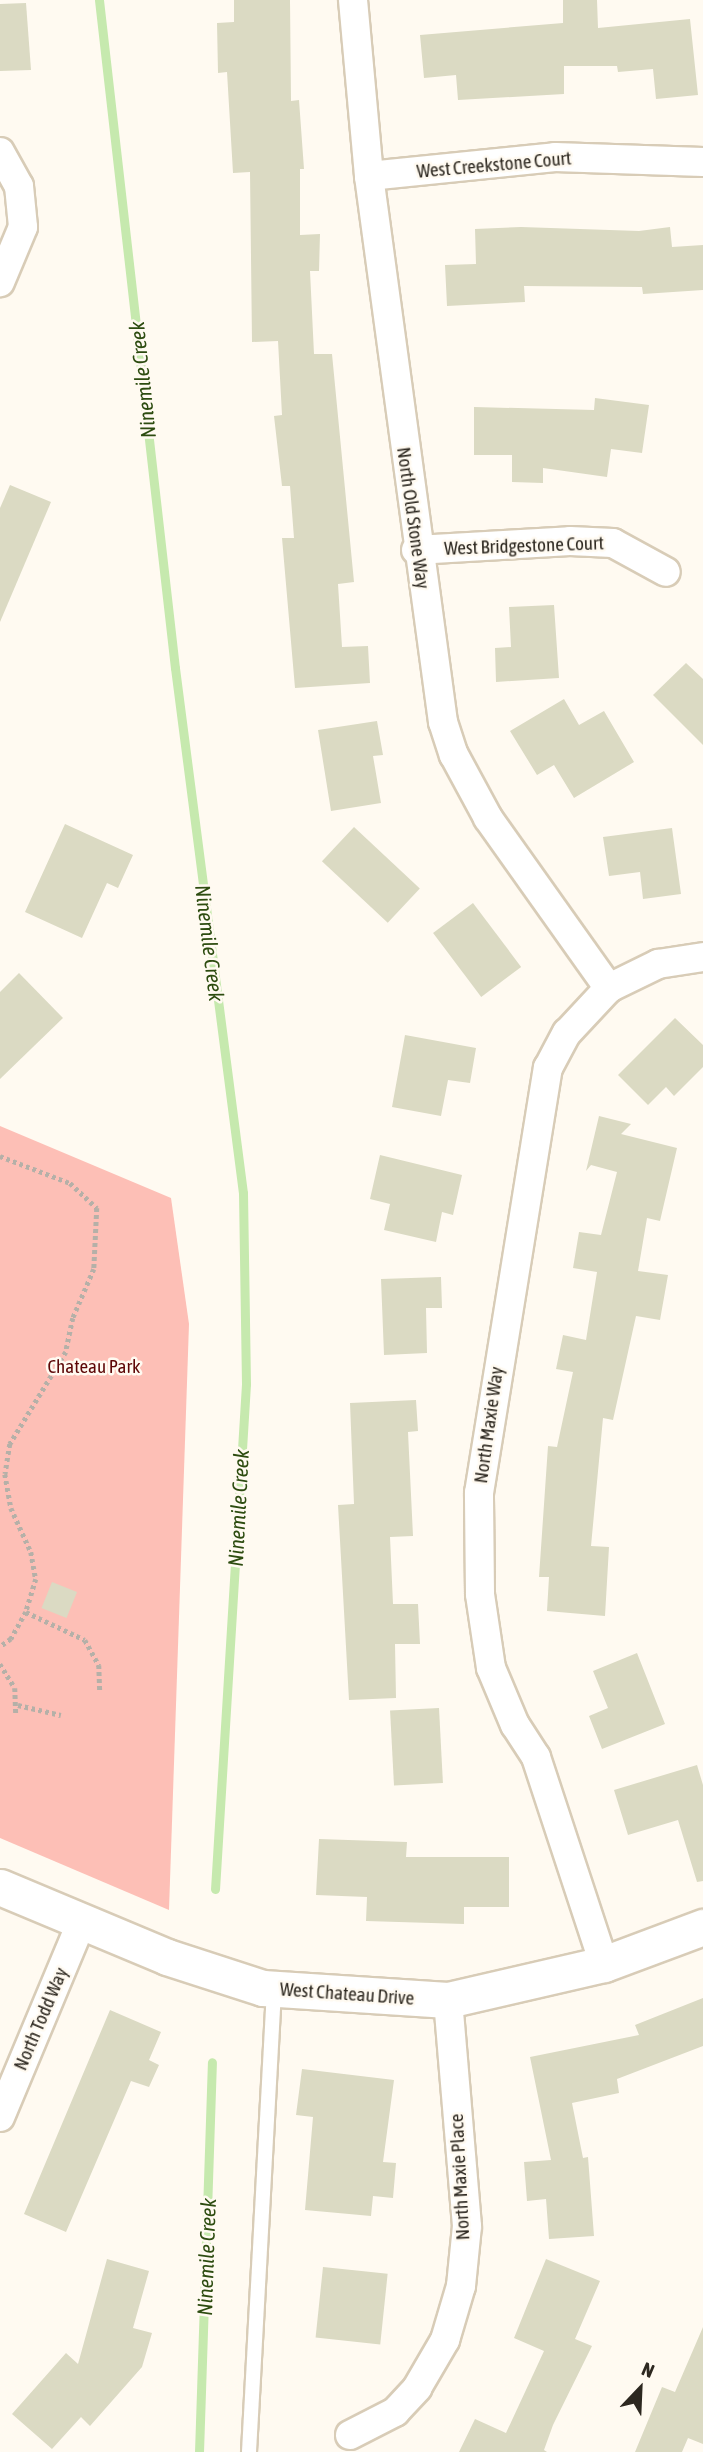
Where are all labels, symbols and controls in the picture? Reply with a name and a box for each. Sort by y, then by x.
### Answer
street label: West Creekstone Court [416,147,572,183]
water label: Ninemile Creek [123,320,161,440]
street label: North Old Stone Way [392,446,434,590]
street label: West Bridgestone Court [444,532,604,560]
water label: Ninemile Creek [190,883,230,1003]
park label: Chateau Park [48,1356,140,1378]
street label: North Maxie Way [470,1365,508,1485]
water label: Ninemile Creek [222,1449,254,1567]
street label: North Todd Way [9,1964,73,2074]
street label: West Chateau Drive [279,1978,415,2010]
street label: North Maxie Place [445,2113,475,2241]
water label: Ninemile Creek [191,2198,221,2316]
north arrow [605,2354,675,2424]
text: N [639,2357,658,2382]

